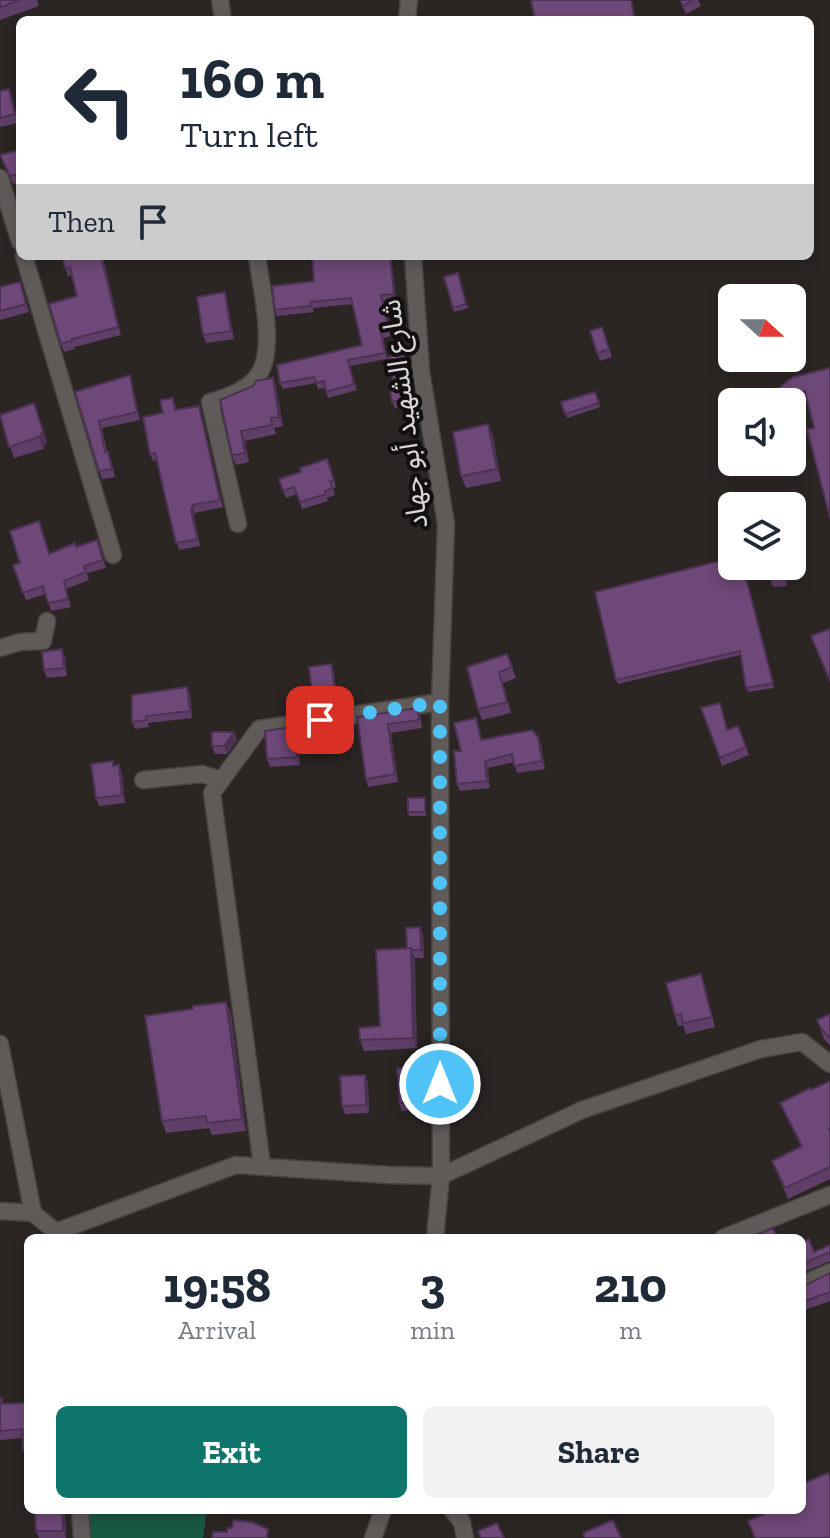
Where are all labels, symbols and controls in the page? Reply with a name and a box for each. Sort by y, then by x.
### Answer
text: 160 m [180,45,324,112]
icon: left [48,48,152,152]
text: Turn left [180,113,318,156]
icon: arrive [131,200,175,244]
text: Then [48,204,115,240]
north arrow [718,284,806,372]
map controls [718,284,806,580]
street label: شارع الشهيد أبو جهاد [372,297,438,531]
button: sound [718,388,806,476]
button: layers [718,492,806,580]
pin [286,686,354,754]
icon: arrive [298,698,342,742]
position arrow [398,1042,482,1126]
text: 19:58 [163,1257,271,1314]
text: 3 [420,1257,445,1314]
text: 210 [594,1257,667,1314]
text: Arrival [178,1314,256,1346]
text: min [410,1314,455,1346]
text: m [619,1314,642,1346]
button: Exit [56,1406,407,1498]
button: Share [423,1406,774,1498]

